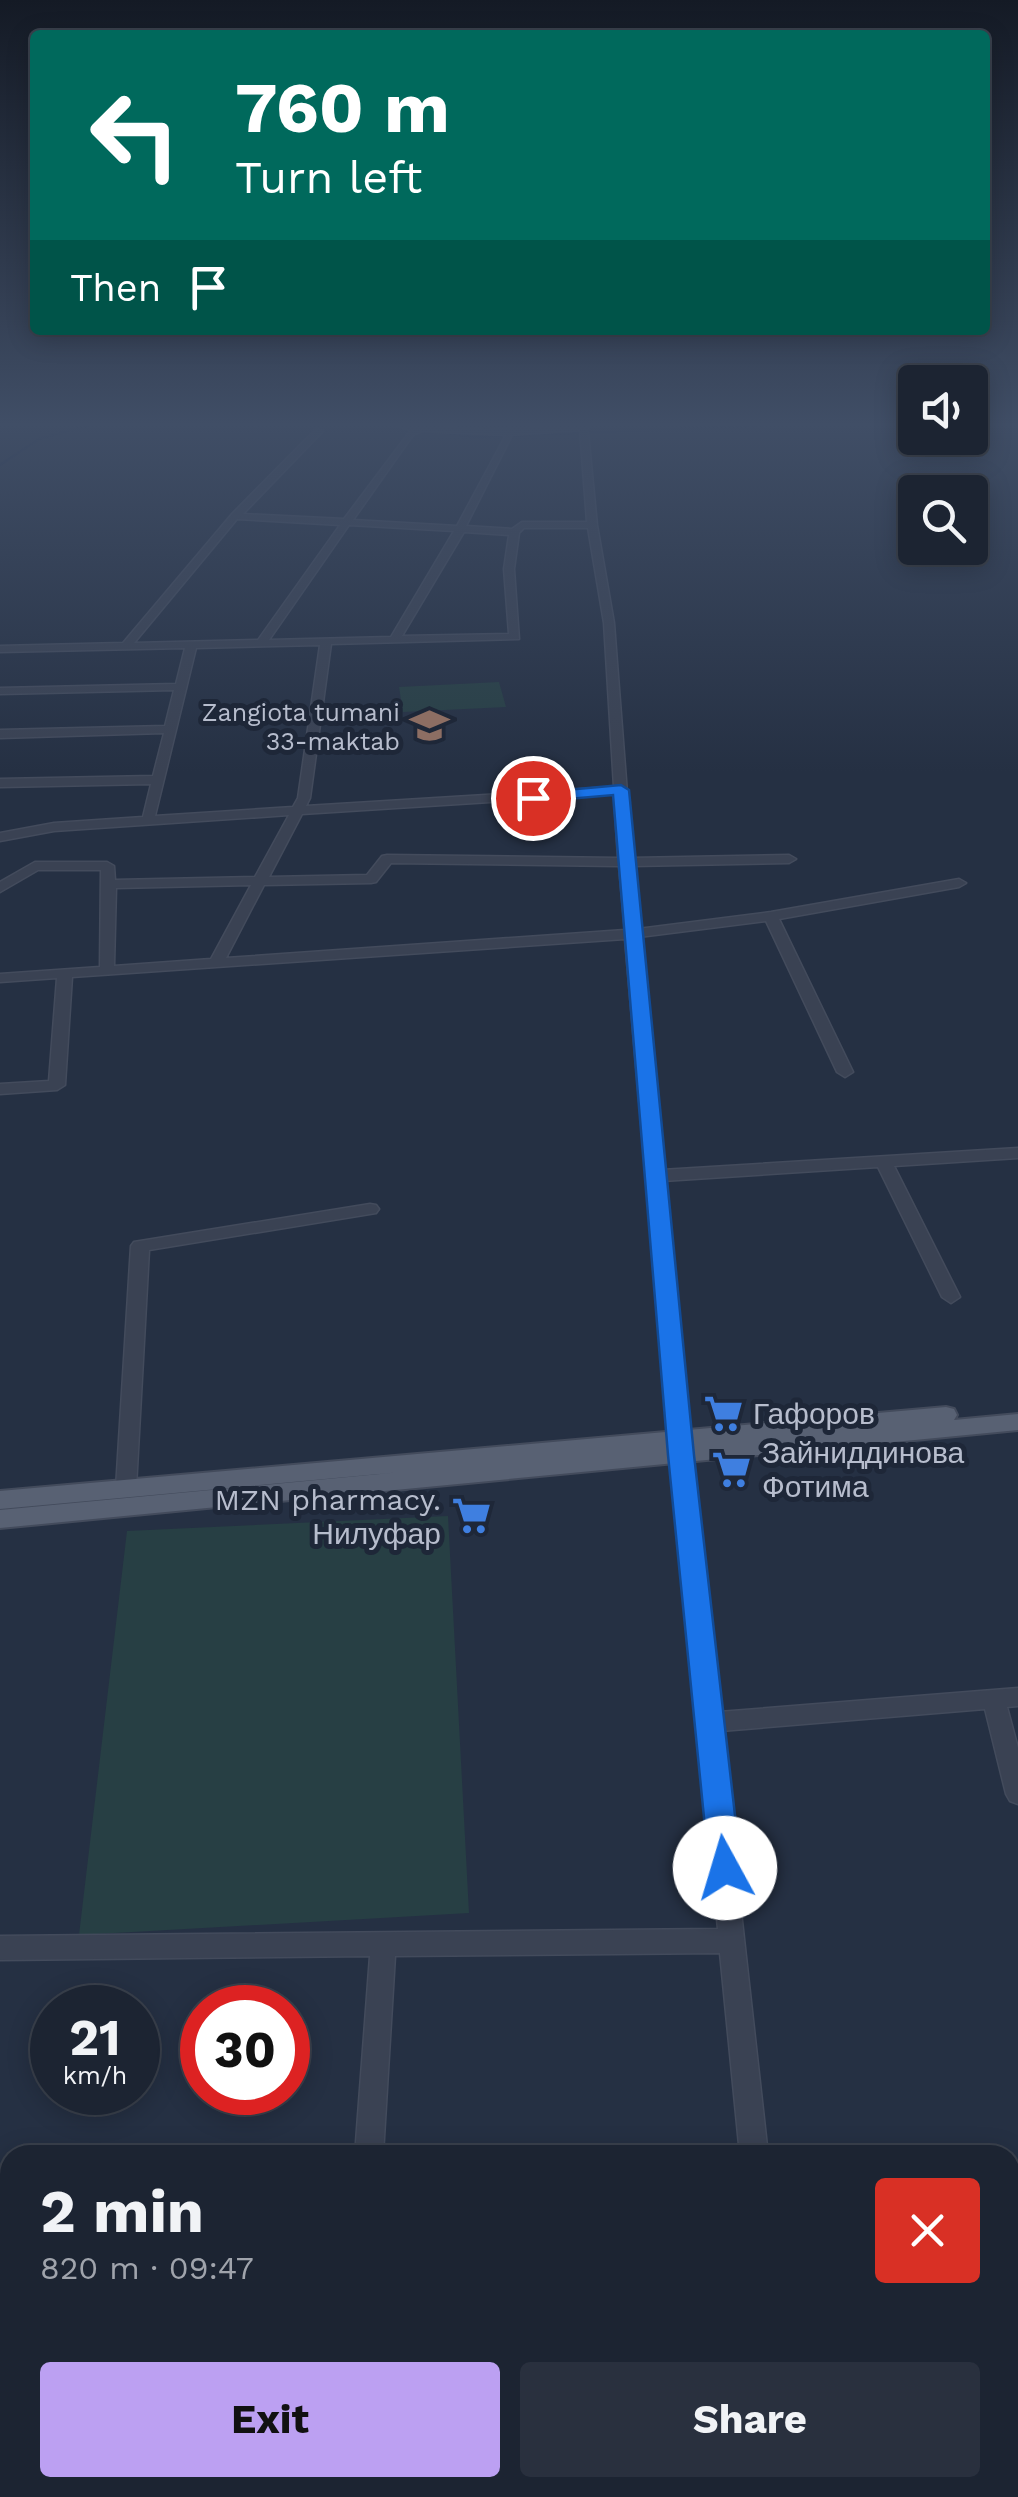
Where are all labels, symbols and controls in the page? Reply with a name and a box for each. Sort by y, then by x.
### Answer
text: 760 m [235,67,450,149]
icon: left [70,70,200,200]
text: Turn left [235,151,422,204]
icon: arrive [181,260,236,315]
text: Then [70,266,161,310]
map controls [898,365,988,565]
button: sound [898,365,988,455]
button: search [898,475,988,565]
place label: Zangiota tumani 33-maktab [202,698,400,756]
school or university icon: Zangiota tumani 33-maktab [409,705,451,747]
pin [491,756,576,841]
icon: arrive [506,771,561,826]
supermarket icon: Гафоров [702,1392,744,1434]
place label: Гафоров [753,1396,875,1431]
place label: Зайниддинова Фотима [762,1435,965,1504]
supermarket icon: Зайниддинова Фотима [711,1448,753,1490]
place label: MZN pharmacy. Нилуфар [215,1482,441,1551]
supermarket icon: MZN pharmacy. Нилуфар [450,1495,492,1537]
position arrow [673,1816,777,1920]
speed limit sign: 30 [180,1985,310,2115]
text: 21 [69,2008,121,2067]
text: km/h [63,2061,127,2090]
text: 2 min [40,2176,204,2247]
button: close [875,2178,980,2283]
text: 820 m · 09:47 [40,2249,254,2287]
button: Exit [40,2362,500,2477]
button: Share [520,2362,980,2477]

